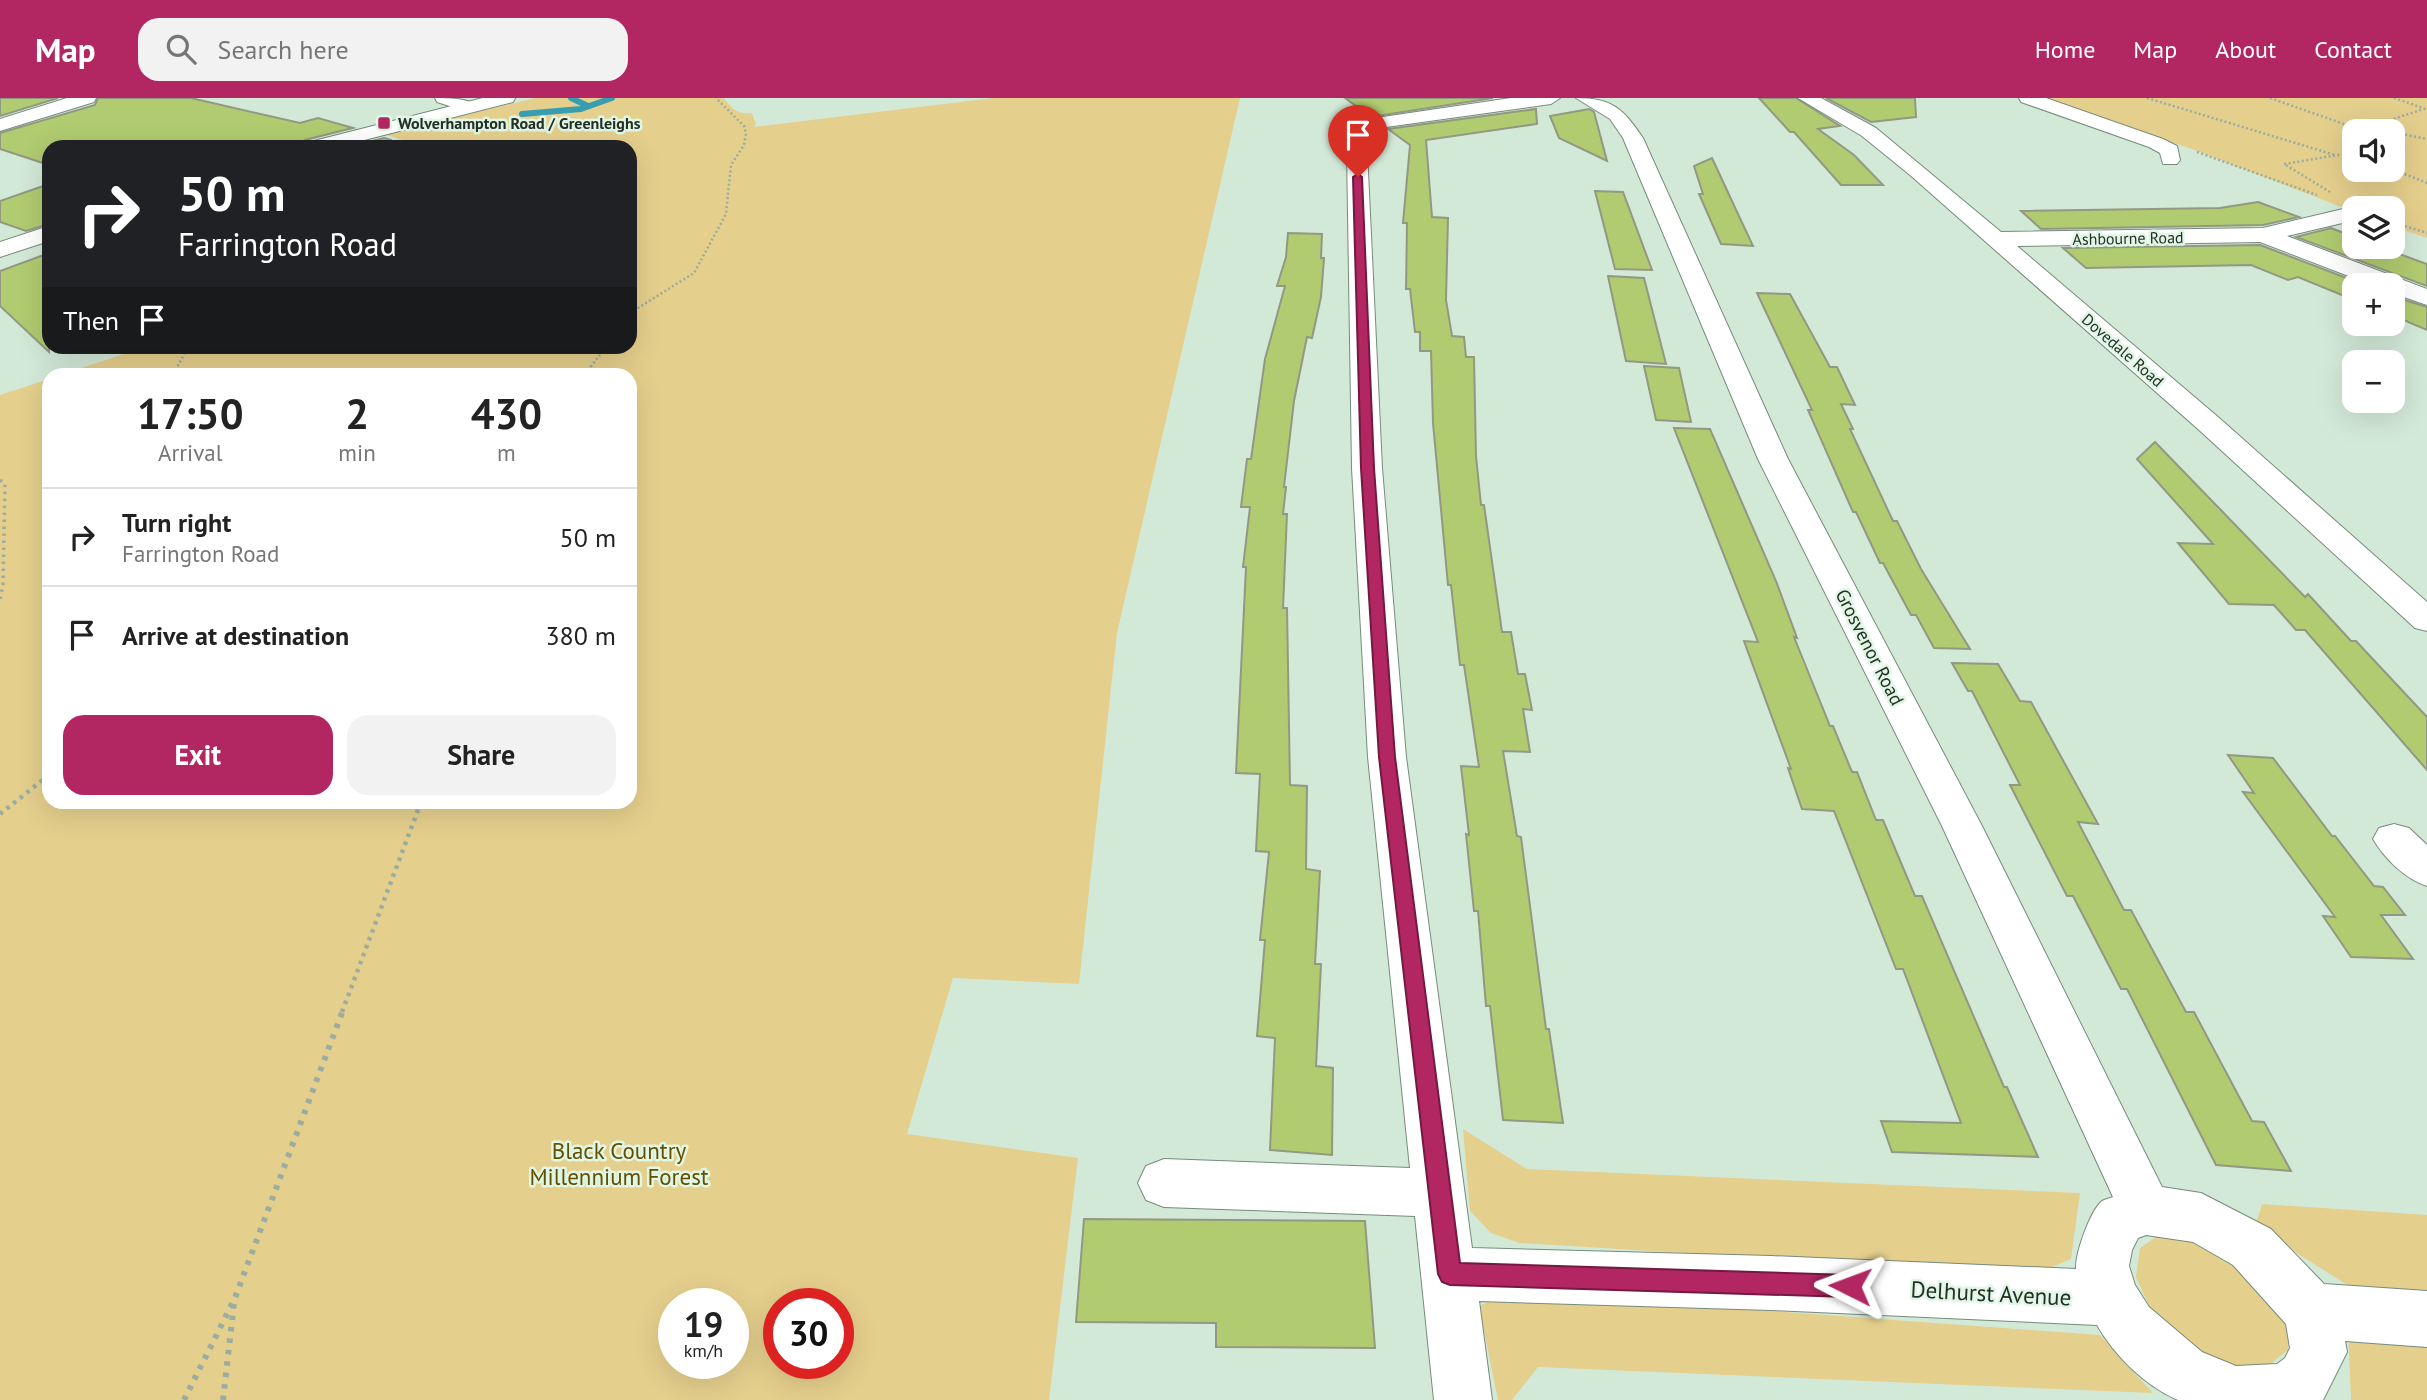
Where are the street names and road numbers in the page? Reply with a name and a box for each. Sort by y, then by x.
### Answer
street label: Ashbourne Road [2072,227,2184,249]
street label: Dovedale Road [2078,309,2168,391]
street label: Grosvenor Road [1830,585,1910,709]
street label: Delhurst Avenue [1910,1274,2072,1312]

